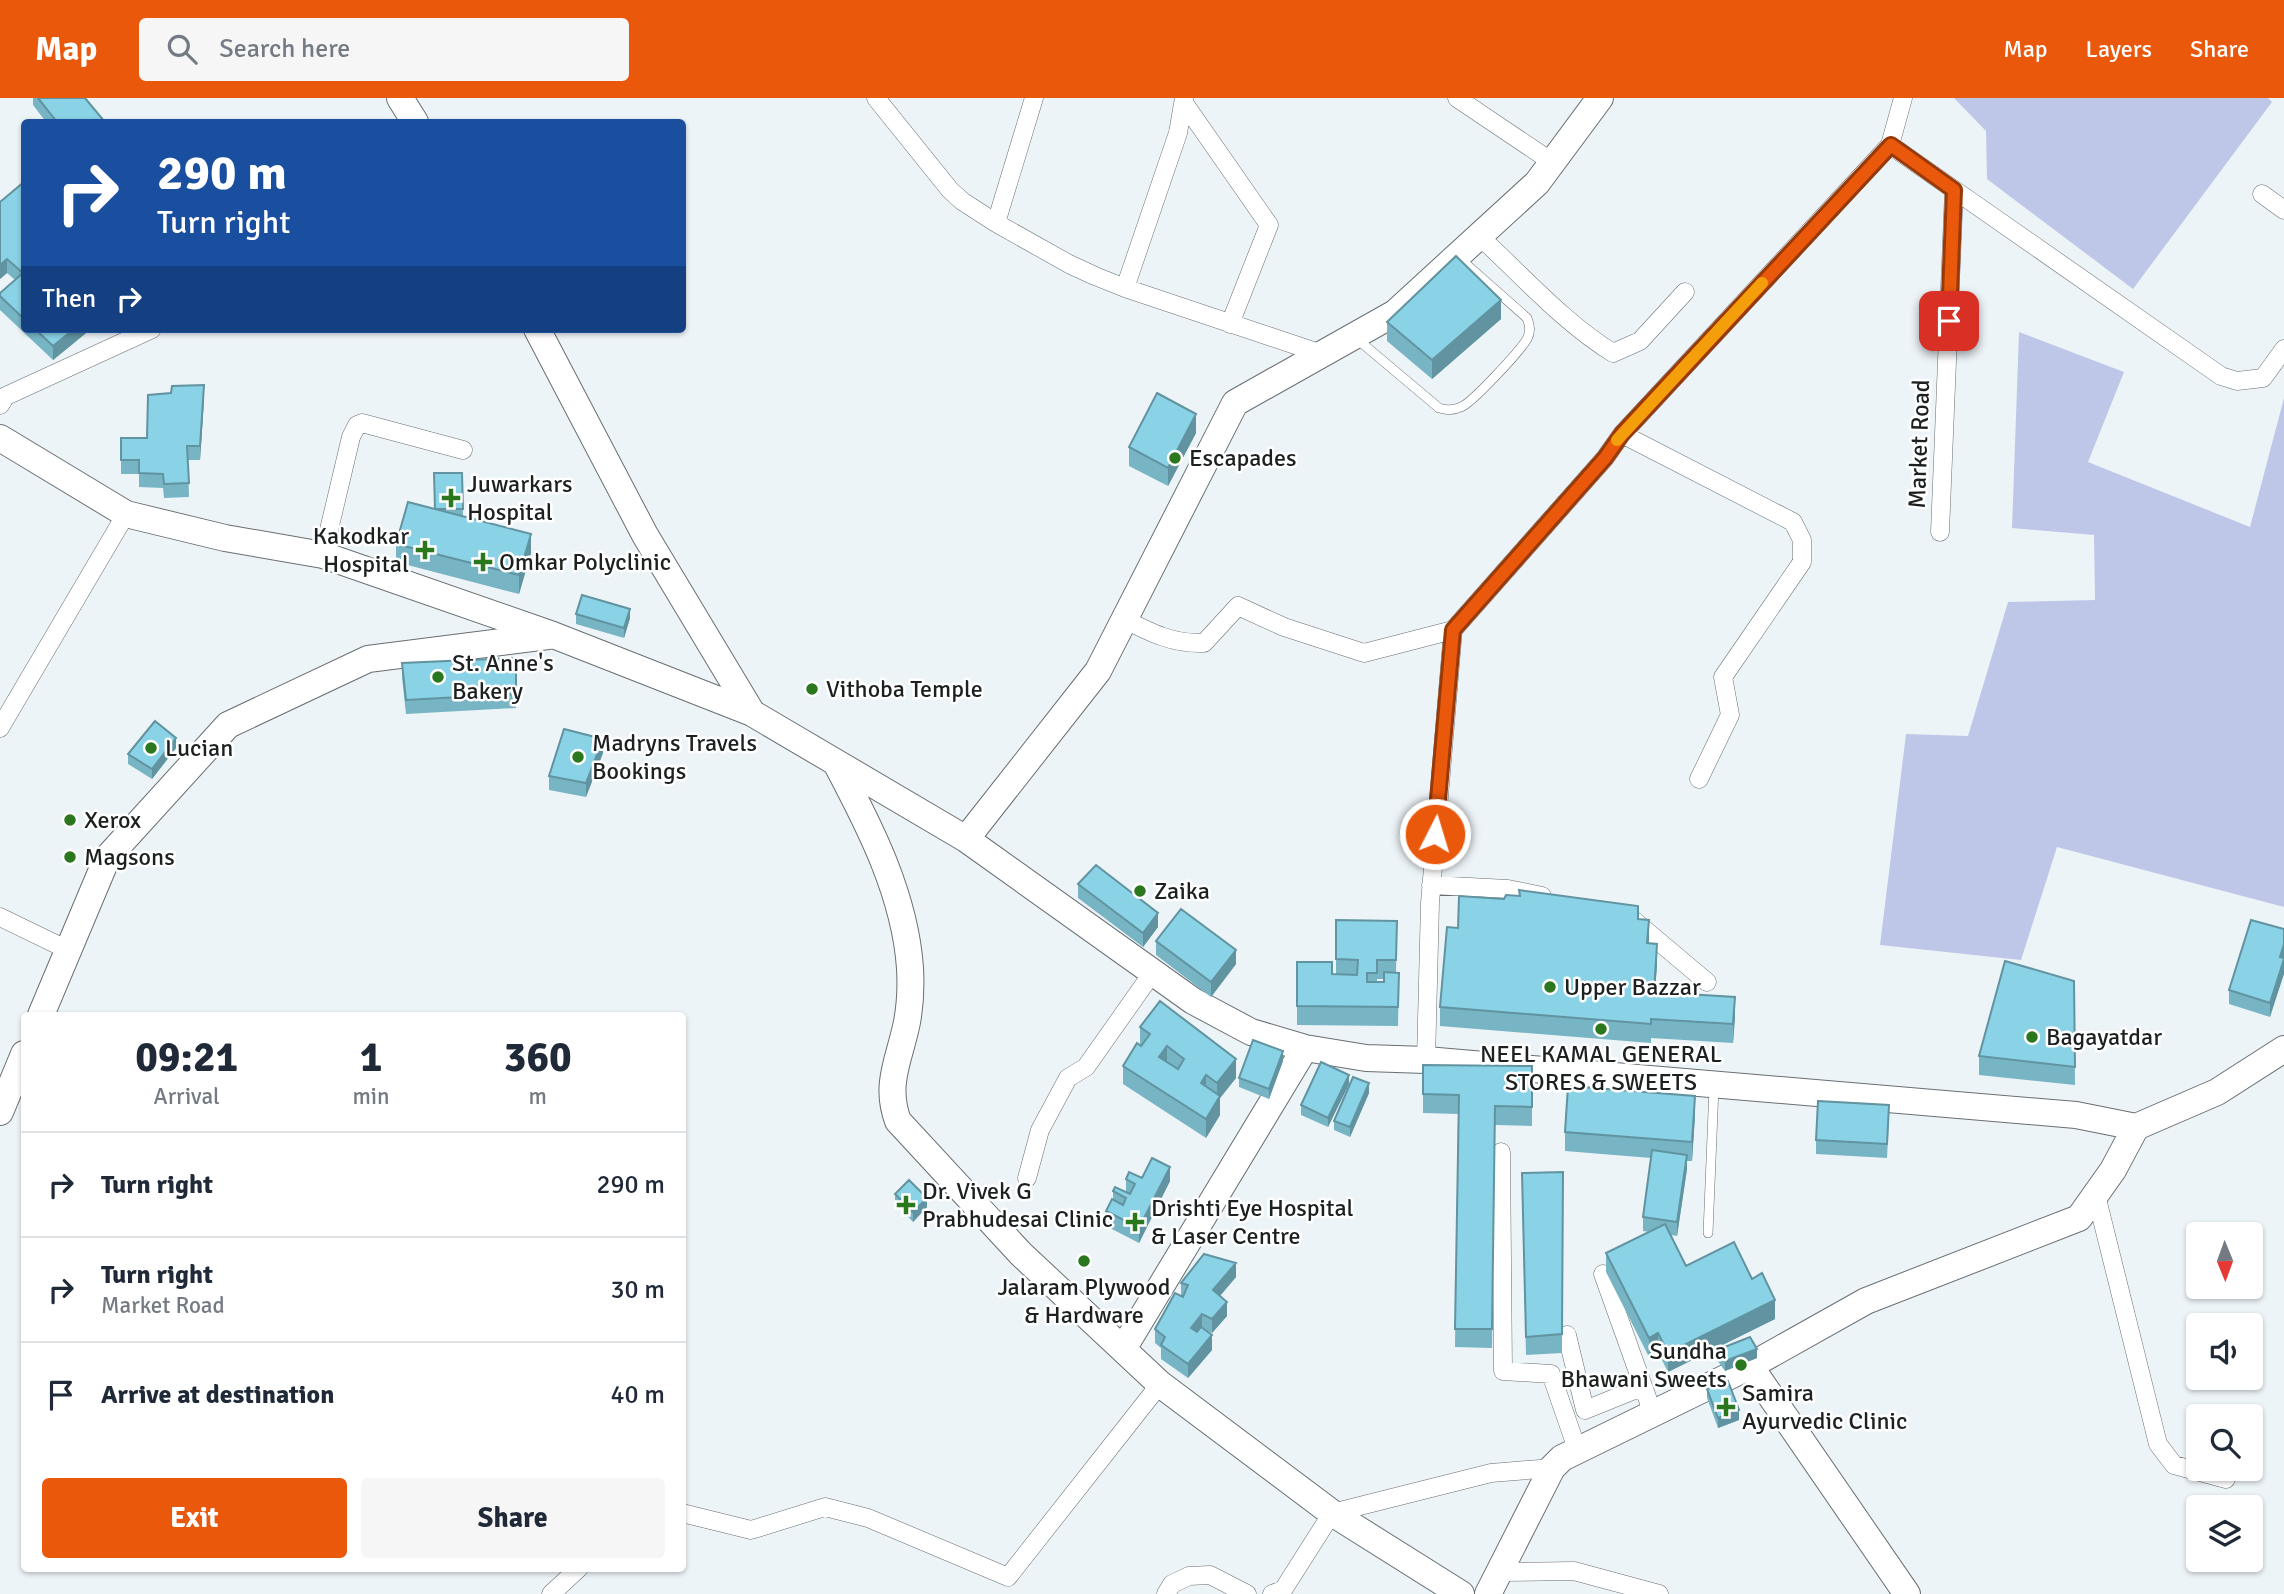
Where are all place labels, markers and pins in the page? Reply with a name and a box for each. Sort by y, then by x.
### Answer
pin [1919,291,1979,351]
place label: Escapades [1189,443,1297,473]
marker: Escapades [1167,450,1183,466]
place label: Juwarkars Hospital [467,469,573,527]
marker: Juwarkars Hospital [441,488,461,508]
place label: Kakodkar Hospital [313,521,409,579]
marker: Kakodkar Hospital [415,540,435,560]
place label: Omkar Polyclinic [499,547,671,577]
marker: Omkar Polyclinic [473,552,493,572]
place label: St. Anne's Bakery [452,648,554,706]
marker: St. Anne's Bakery [430,669,446,685]
place label: Vithoba Temple [826,674,983,704]
marker: Vithoba Temple [804,681,820,697]
place label: Madryns Travels Bookings [592,728,757,786]
place label: Lucian [165,733,233,763]
marker: Lucian [143,740,159,756]
marker: Madryns Travels Bookings [570,749,586,765]
place label: Xerox [84,805,141,835]
marker: Xerox [62,812,78,828]
place label: Magsons [84,842,175,872]
marker: Magsons [62,849,78,865]
place label: Zaika [1154,876,1210,906]
marker: Zaika [1132,883,1148,899]
place label: Upper Bazzar [1564,972,1701,1002]
marker: Upper Bazzar [1542,979,1558,995]
marker: NEEL KAMAL GENERAL STORES & SWEETS [1593,1021,1609,1037]
place label: Bagayatdar [2046,1022,2162,1052]
marker: Bagayatdar [2024,1029,2040,1045]
place label: NEEL KAMAL GENERAL STORES & SWEETS [1480,1039,1722,1097]
place label: Dr. Vivek G Prabhudesai Clinic [922,1176,1113,1234]
place label: Drishti Eye Hospital & Laser Centre [1151,1193,1354,1251]
marker: Dr. Vivek G Prabhudesai Clinic [896,1195,916,1215]
marker: Drishti Eye Hospital & Laser Centre [1125,1212,1145,1232]
marker: Jalaram Plywood & Hardware [1076,1253,1092,1269]
place label: Jalaram Plywood & Hardware [997,1272,1171,1330]
place label: Sundha Bhawani Sweets [1561,1336,1727,1394]
marker: Sundha Bhawani Sweets [1733,1357,1749,1373]
place label: Samira Ayurvedic Clinic [1742,1378,1907,1436]
marker: Samira Ayurvedic Clinic [1716,1397,1736,1417]

